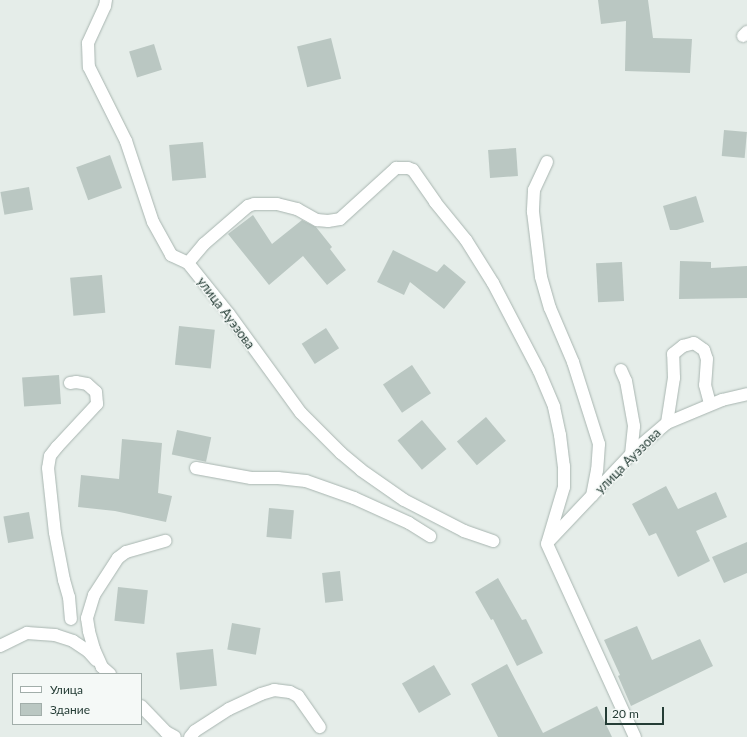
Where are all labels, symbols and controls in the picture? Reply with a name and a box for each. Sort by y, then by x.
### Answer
street label: улица Ауэзова [194,274,258,352]
street label: улица Ауэзова [592,425,664,497]
legend [12,673,142,725]
text: Улица [50,682,83,697]
scale bar [607,699,666,725]
text: Здание [50,702,90,717]
text: 20 m [612,706,639,721]

